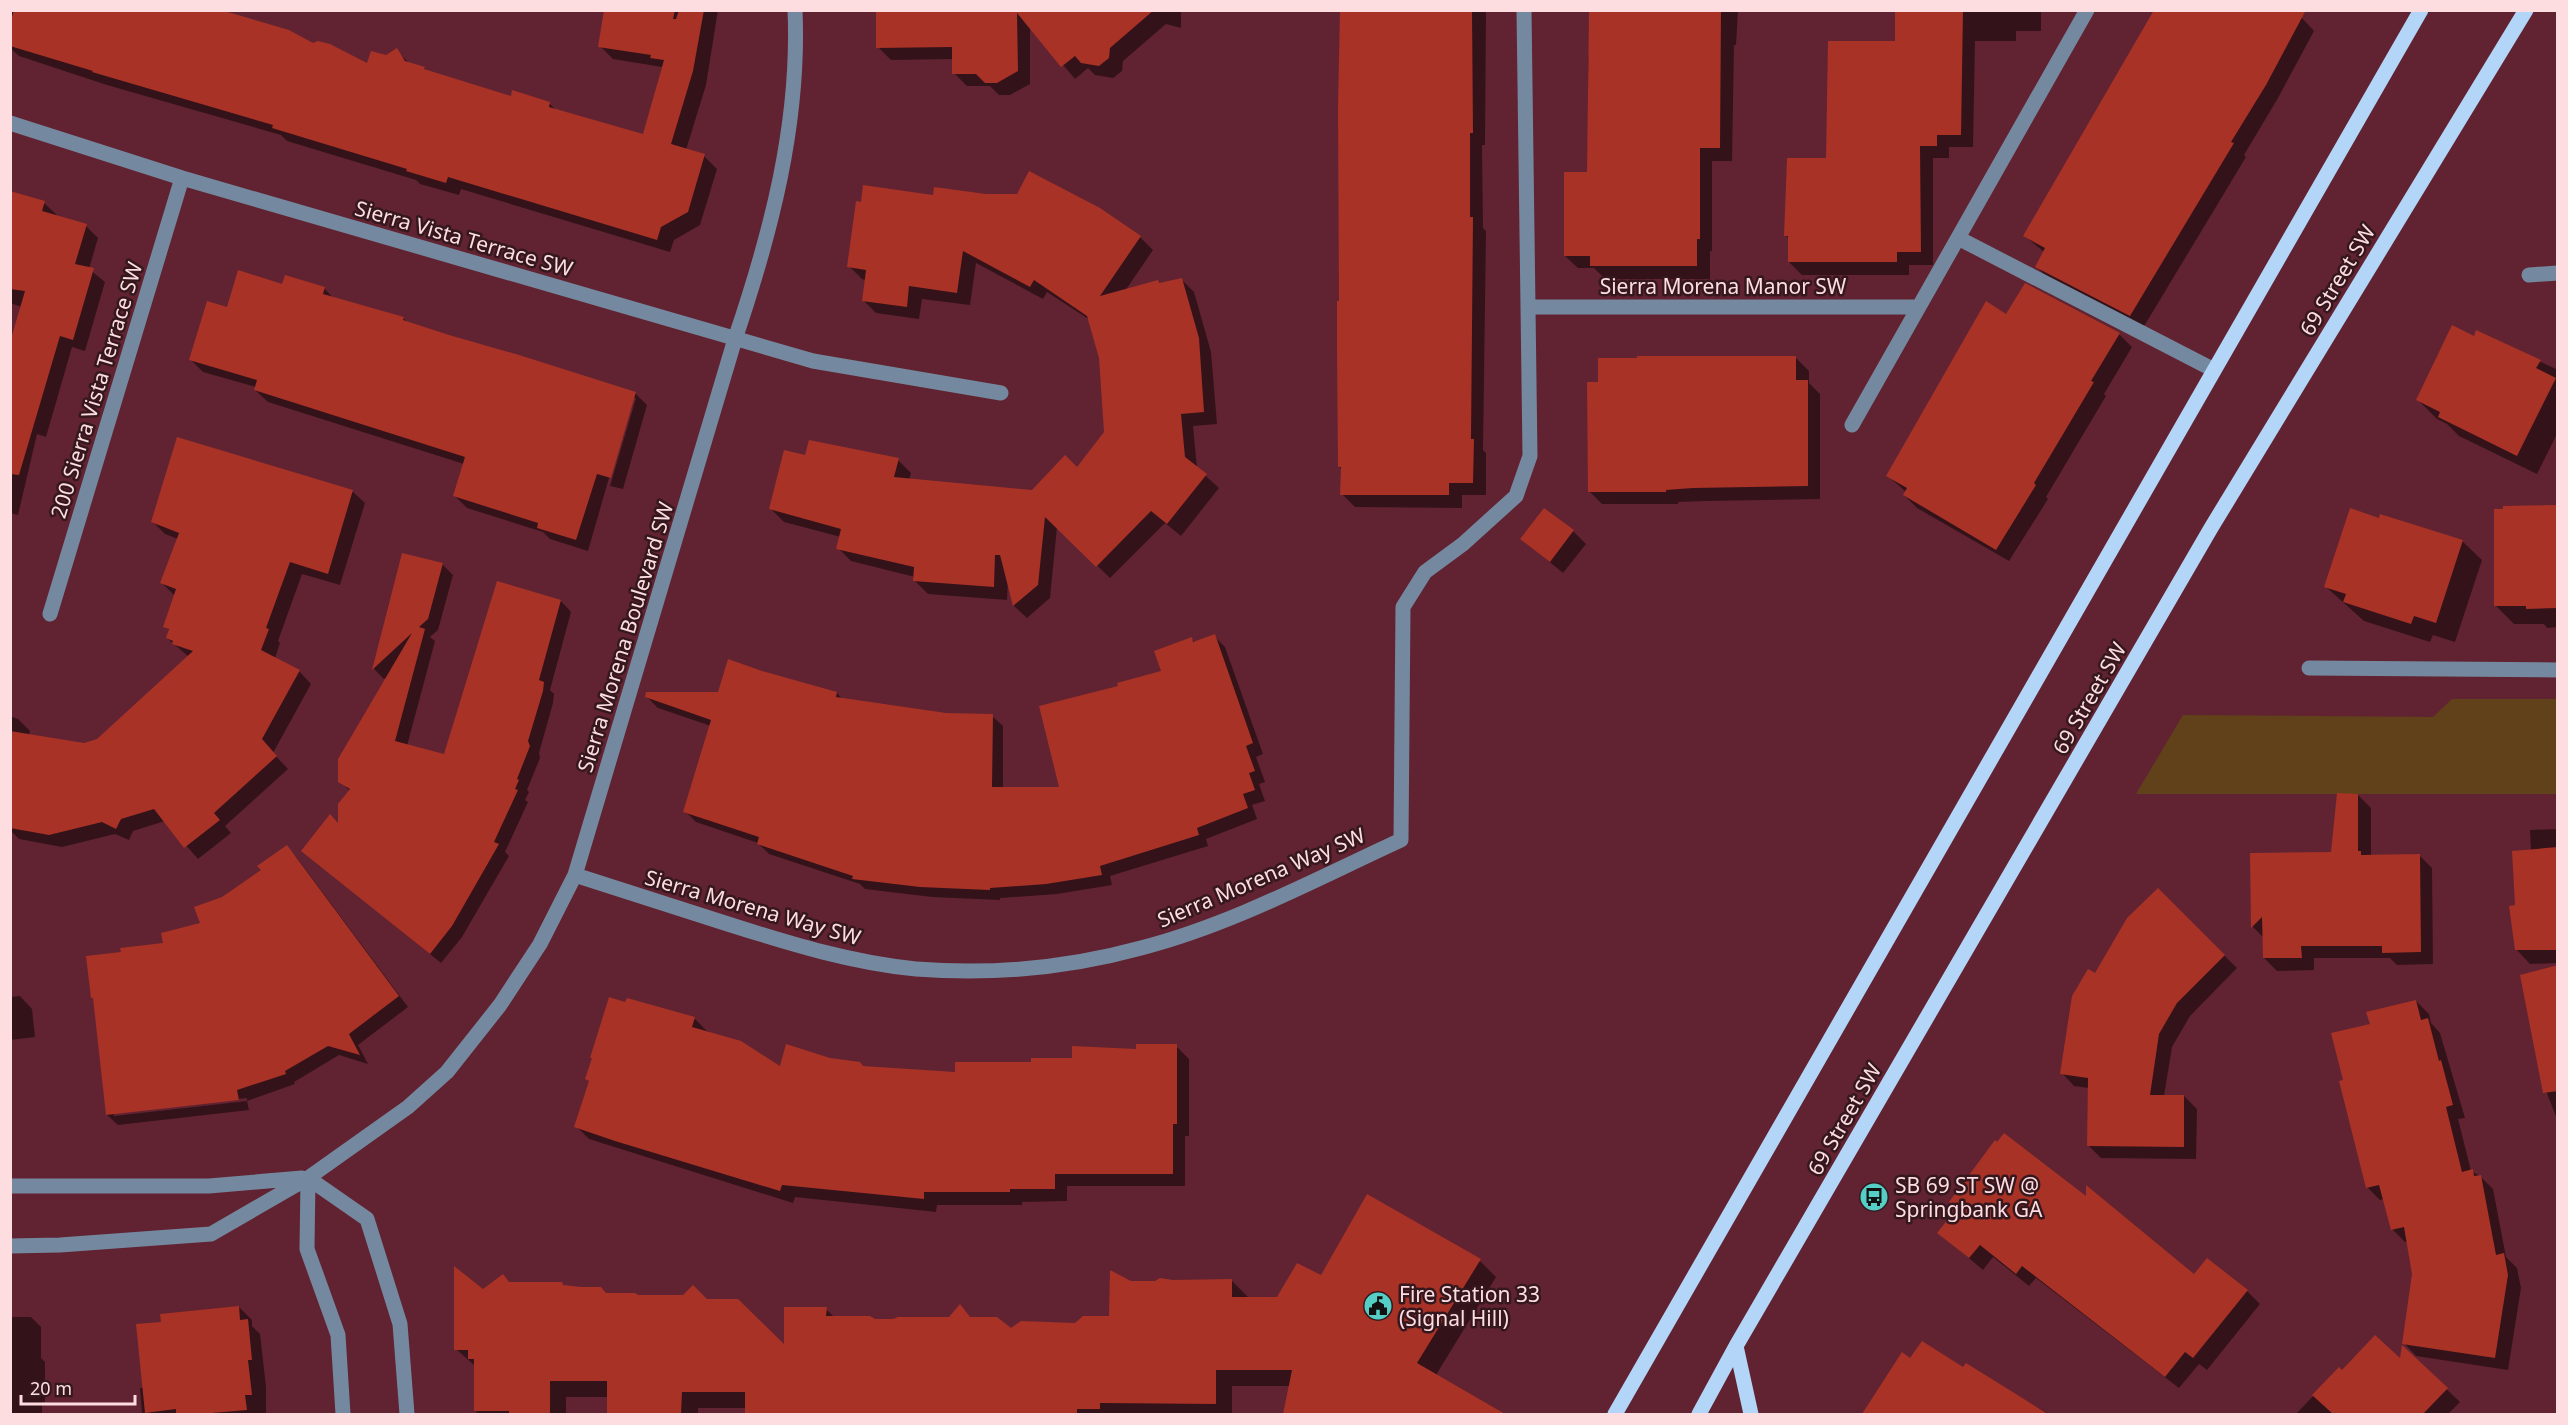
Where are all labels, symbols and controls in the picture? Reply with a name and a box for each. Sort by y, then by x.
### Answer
street label: Sierra Vista Terrace SW [352,194,576,283]
street label: 69 Street SW [2293,219,2381,341]
street label: 200 Sierra Vista Terrace SW [44,258,148,522]
street label: Sierra Morena Manor SW [1600,272,1847,300]
street label: Sierra Morena Boulevard SW [570,498,680,776]
street label: 69 Street SW [2046,637,2133,759]
street label: Sierra Morena Way SW [1153,820,1370,933]
street label: Sierra Morena Way SW [642,863,865,951]
street label: 69 Street SW [1801,1058,1888,1180]
place label: SB 69 ST SW @ Springbank GA [1895,1171,2043,1223]
bus stop icon: SB 69 ST SW @ Springbank GA [1858,1181,1890,1213]
place label: Fire Station 33 (Signal Hill) [1399,1280,1540,1332]
public building icon: Fire Station 33 (Signal Hill) [1362,1290,1394,1322]
scale bar [21,1368,135,1406]
text: 20 m [30,1376,72,1400]

